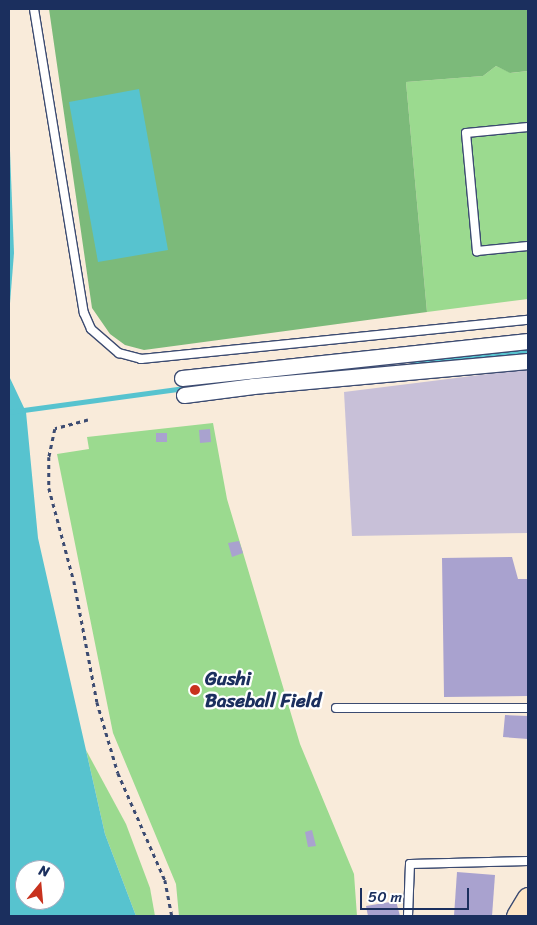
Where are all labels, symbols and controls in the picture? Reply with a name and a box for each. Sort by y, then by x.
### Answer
place label: Gushi Baseball Field [205,668,321,712]
marker: Gushi Baseball Field [189,684,201,696]
text: N [36,858,53,885]
north arrow [15,860,65,910]
scale bar [362,878,471,910]
text: 50 m [368,884,402,910]

